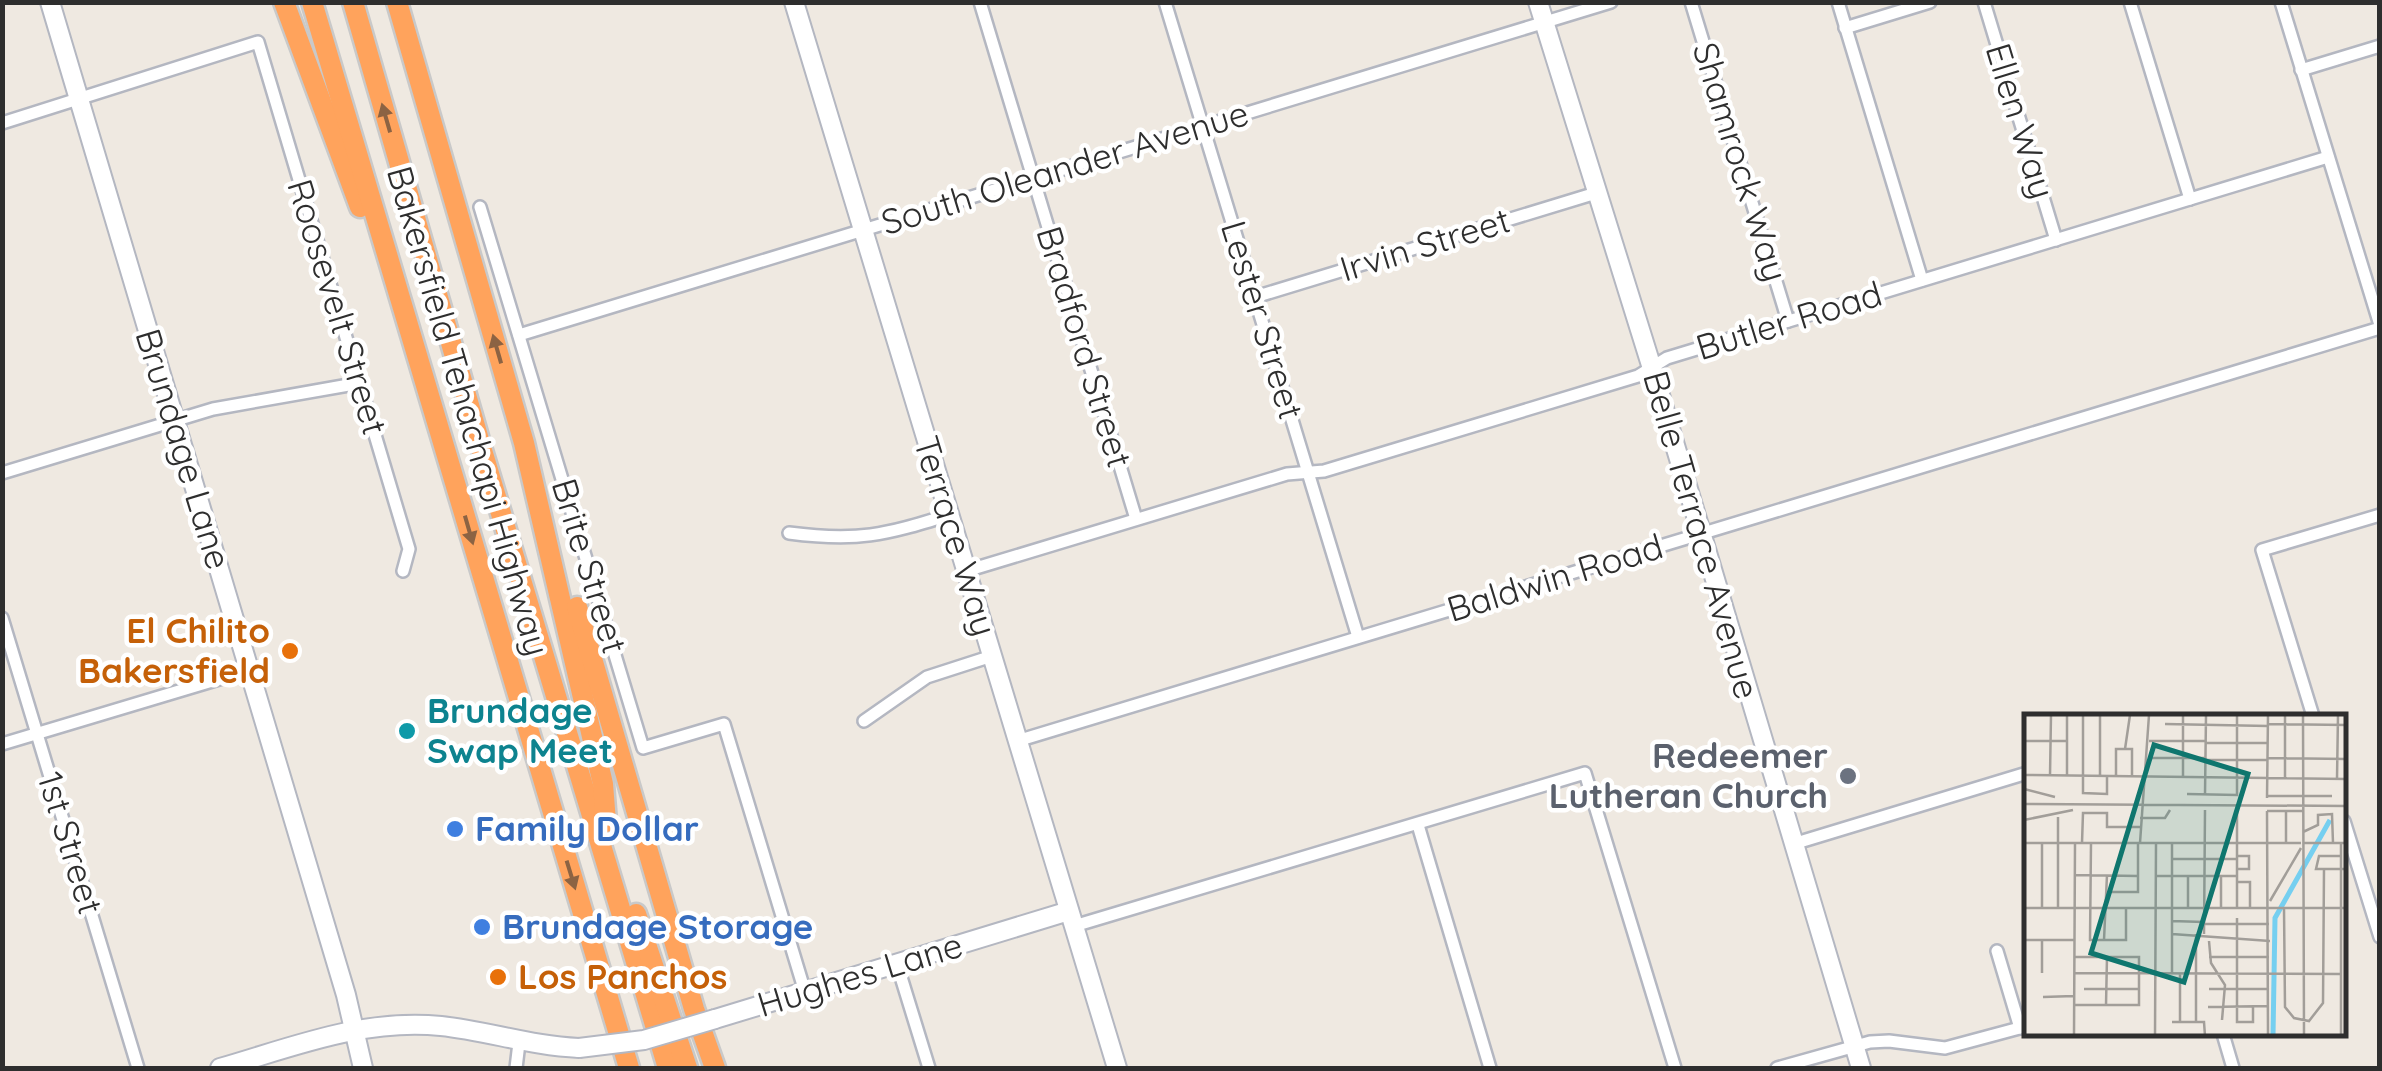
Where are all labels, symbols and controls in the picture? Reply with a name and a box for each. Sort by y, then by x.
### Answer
street label: Shamrock Way [1684,37,1798,286]
street label: Ellen Way [1977,38,2065,204]
street label: South Oleander Avenue [876,90,1254,244]
one-way arrow [378,102,393,133]
street label: Bakersfield Tehachapi Highway [378,161,560,661]
street label: Roosevelt Street [278,174,398,440]
street label: Irvin Street [1334,197,1515,291]
street label: Lester Street [1212,215,1314,424]
street label: Bradford Street [1027,221,1143,473]
street label: Butler Road [1691,271,1887,369]
street label: Brundage Lane [126,323,241,574]
one-way arrow [489,334,504,364]
street label: Belle Terrace Avenue [1634,366,1770,704]
street label: Terrace Way [905,431,1007,641]
street label: Brite Street [543,473,637,658]
one-way arrow [461,515,477,546]
street label: Baldwin Road [1441,523,1668,631]
place label: El Chilito Bakersfield [78,608,270,692]
marker: El Chilito Bakersfield [279,640,301,662]
place label: Brundage Swap Meet [427,688,613,772]
inset map [2024,714,2347,1036]
marker: Brundage Swap Meet [396,720,418,742]
place label: Redeemer Lutheran Church [1549,733,1828,817]
marker: Redeemer Lutheran Church [1837,765,1859,787]
street label: 1st Street [29,766,113,919]
place label: Family Dollar [475,806,699,850]
marker: Family Dollar [444,818,466,840]
one-way arrow [564,860,579,891]
place label: Brundage Storage [502,904,813,948]
marker: Brundage Storage [471,916,493,938]
street label: Hughes Lane [752,922,968,1026]
place label: Los Panchos [518,954,727,998]
marker: Los Panchos [487,966,509,988]

